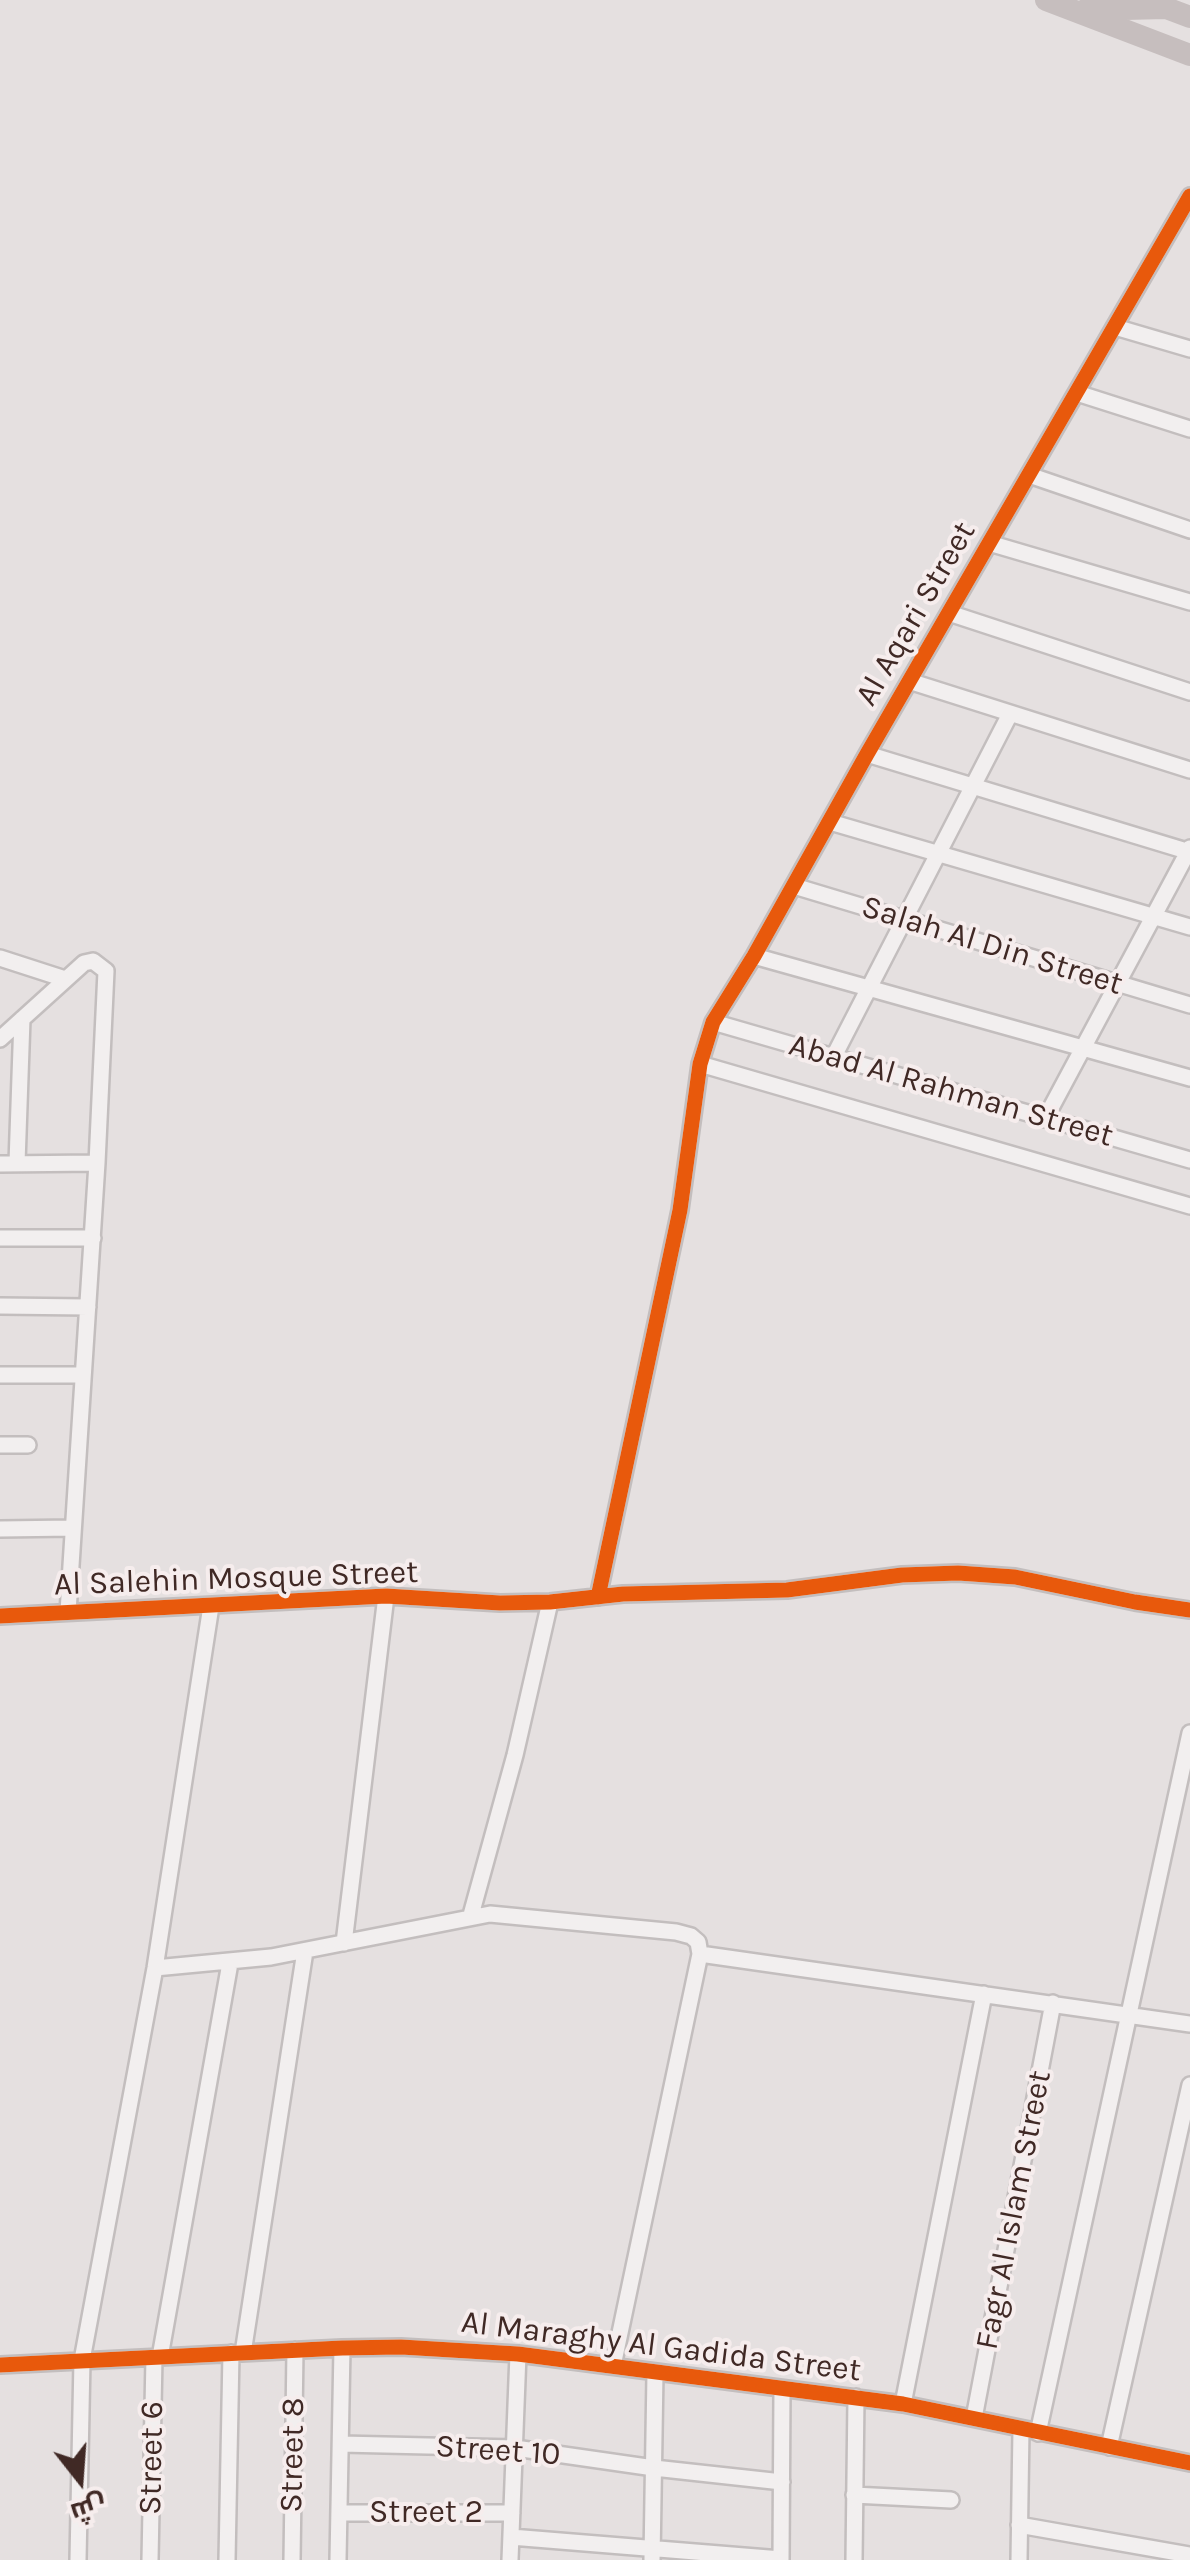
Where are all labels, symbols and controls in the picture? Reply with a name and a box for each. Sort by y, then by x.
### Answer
street label: Al Aqari Street [848,515,984,713]
street label: Salah Al Din Street [857,888,1127,1004]
street label: Abad Al Rahman Street [785,1026,1117,1156]
street label: Al Salehin Mosque Street [53,1553,419,1605]
street label: Fagr Al Islam Street [968,2067,1060,2353]
street label: Al Maraghy Al Gadida Street [459,2303,863,2391]
street label: Street 8 [273,2397,313,2513]
street label: Street 6 [132,2401,172,2515]
street label: Street 10 [434,2427,562,2475]
north arrow [30,2430,130,2530]
text: ش [67,2488,111,2530]
street label: Street 2 [369,2494,483,2532]

